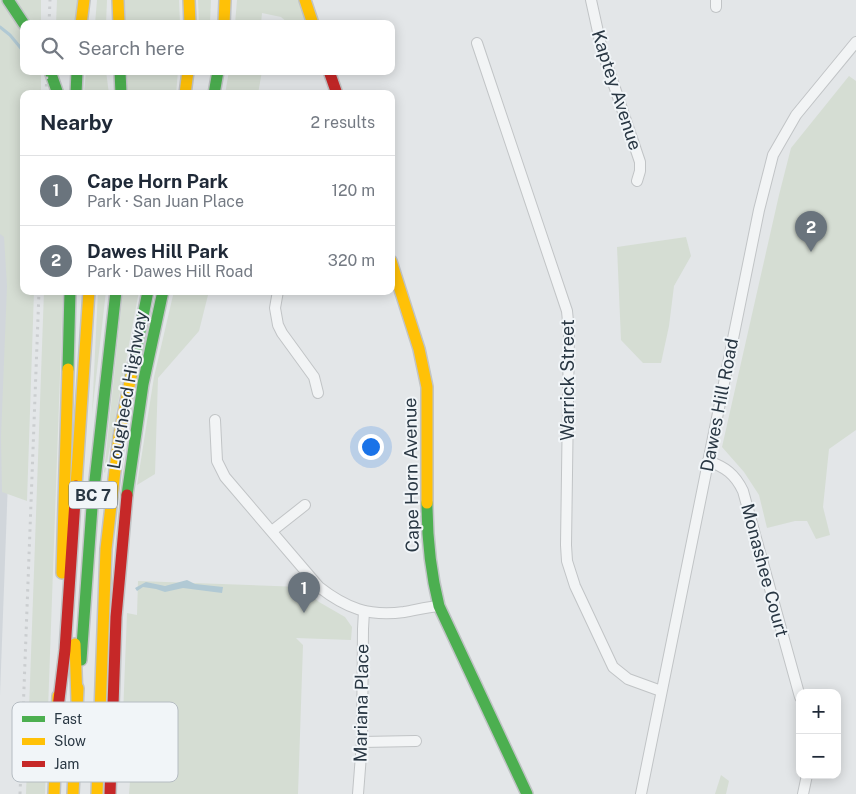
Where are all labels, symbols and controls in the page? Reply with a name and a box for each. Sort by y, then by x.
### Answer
search box [20,20,395,75]
street label: Kaptey Avenue [588,27,646,153]
icon: search [38,34,66,62]
text: Search here [78,37,185,59]
text: Nearby [40,110,113,135]
text: 2 results [310,113,375,132]
text: Cape Horn Park [87,170,228,192]
text: 1 [53,181,59,200]
text: 120 m [331,181,375,200]
text: Park · San Juan Place [87,192,244,211]
pin: 2 [795,211,827,252]
text: Dawes Hill Park [87,240,229,262]
text: 2 [51,251,61,270]
text: 320 m [328,251,375,270]
text: Park · Dawes Hill Road [87,262,253,281]
street label: Lougheed Highway [103,309,151,471]
street label: Warrick Street [557,319,578,441]
street label: Dawes Hill Road [696,336,742,474]
street label: Cape Horn Avenue [399,397,423,553]
your location [358,434,384,460]
road number: BC 7 [69,482,117,508]
street label: Monashee Court [737,501,793,639]
pin: 1 [288,572,320,613]
street label: Mariana Place [349,643,373,763]
map controls [796,689,841,779]
button: + [796,689,841,734]
legend [12,702,178,782]
text: Fast [54,711,82,727]
text: Slow [54,733,86,749]
button: − [796,734,841,779]
text: Jam [54,756,79,772]

